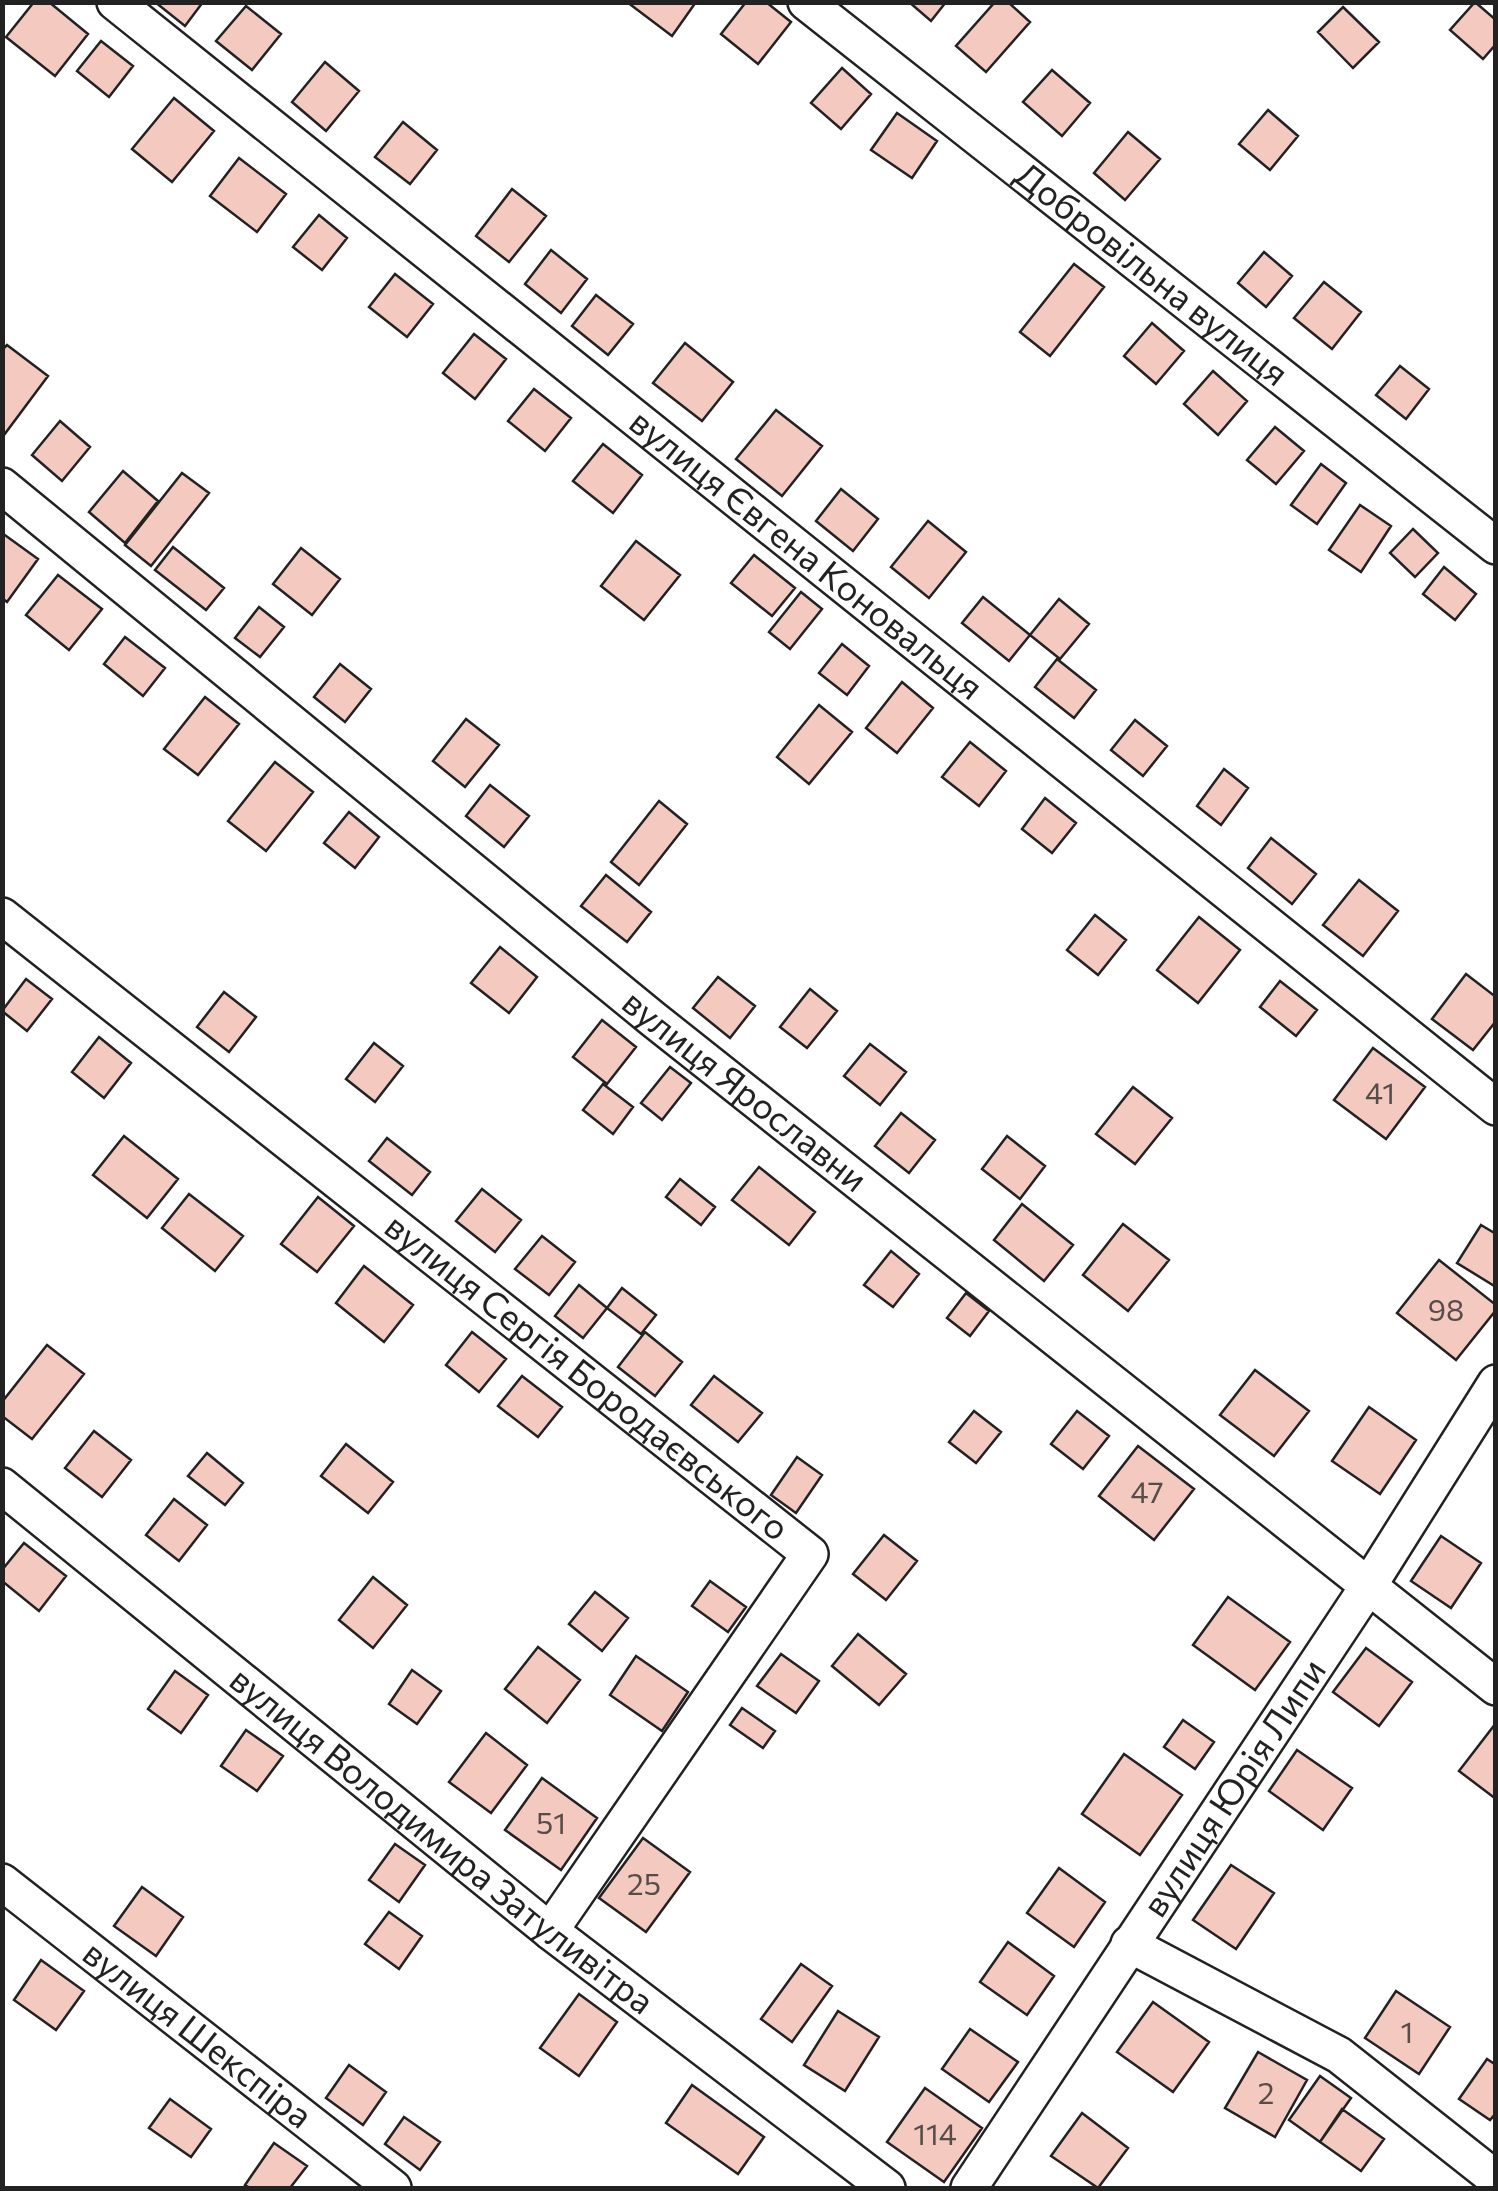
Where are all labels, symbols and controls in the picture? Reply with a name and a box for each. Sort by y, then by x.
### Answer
street label: Добровільна вулиця [1008,152,1298,393]
street label: вулиця Євгена Коновальця [622,399,993,707]
street label: вулиця Ярославни [615,979,877,1200]
house number: 41 [1365,1073,1395,1110]
street label: вулиця Сергія Бородаєвського [378,1203,799,1548]
house number: 98 [1428,1290,1464,1327]
house number: 47 [1130,1472,1164,1509]
street label: вулиця Юрія Липи [1131,1650,1333,1924]
street label: вулиця Володимира Затуливітра [223,1656,664,2022]
house number: 51 [536,1803,566,1840]
house number: 25 [627,1864,661,1901]
street label: вулиця Шекспіра [76,1930,322,2136]
house number: 1 [1401,2012,1413,2049]
house number: 2 [1258,2073,1274,2110]
house number: 114 [913,2114,957,2151]

